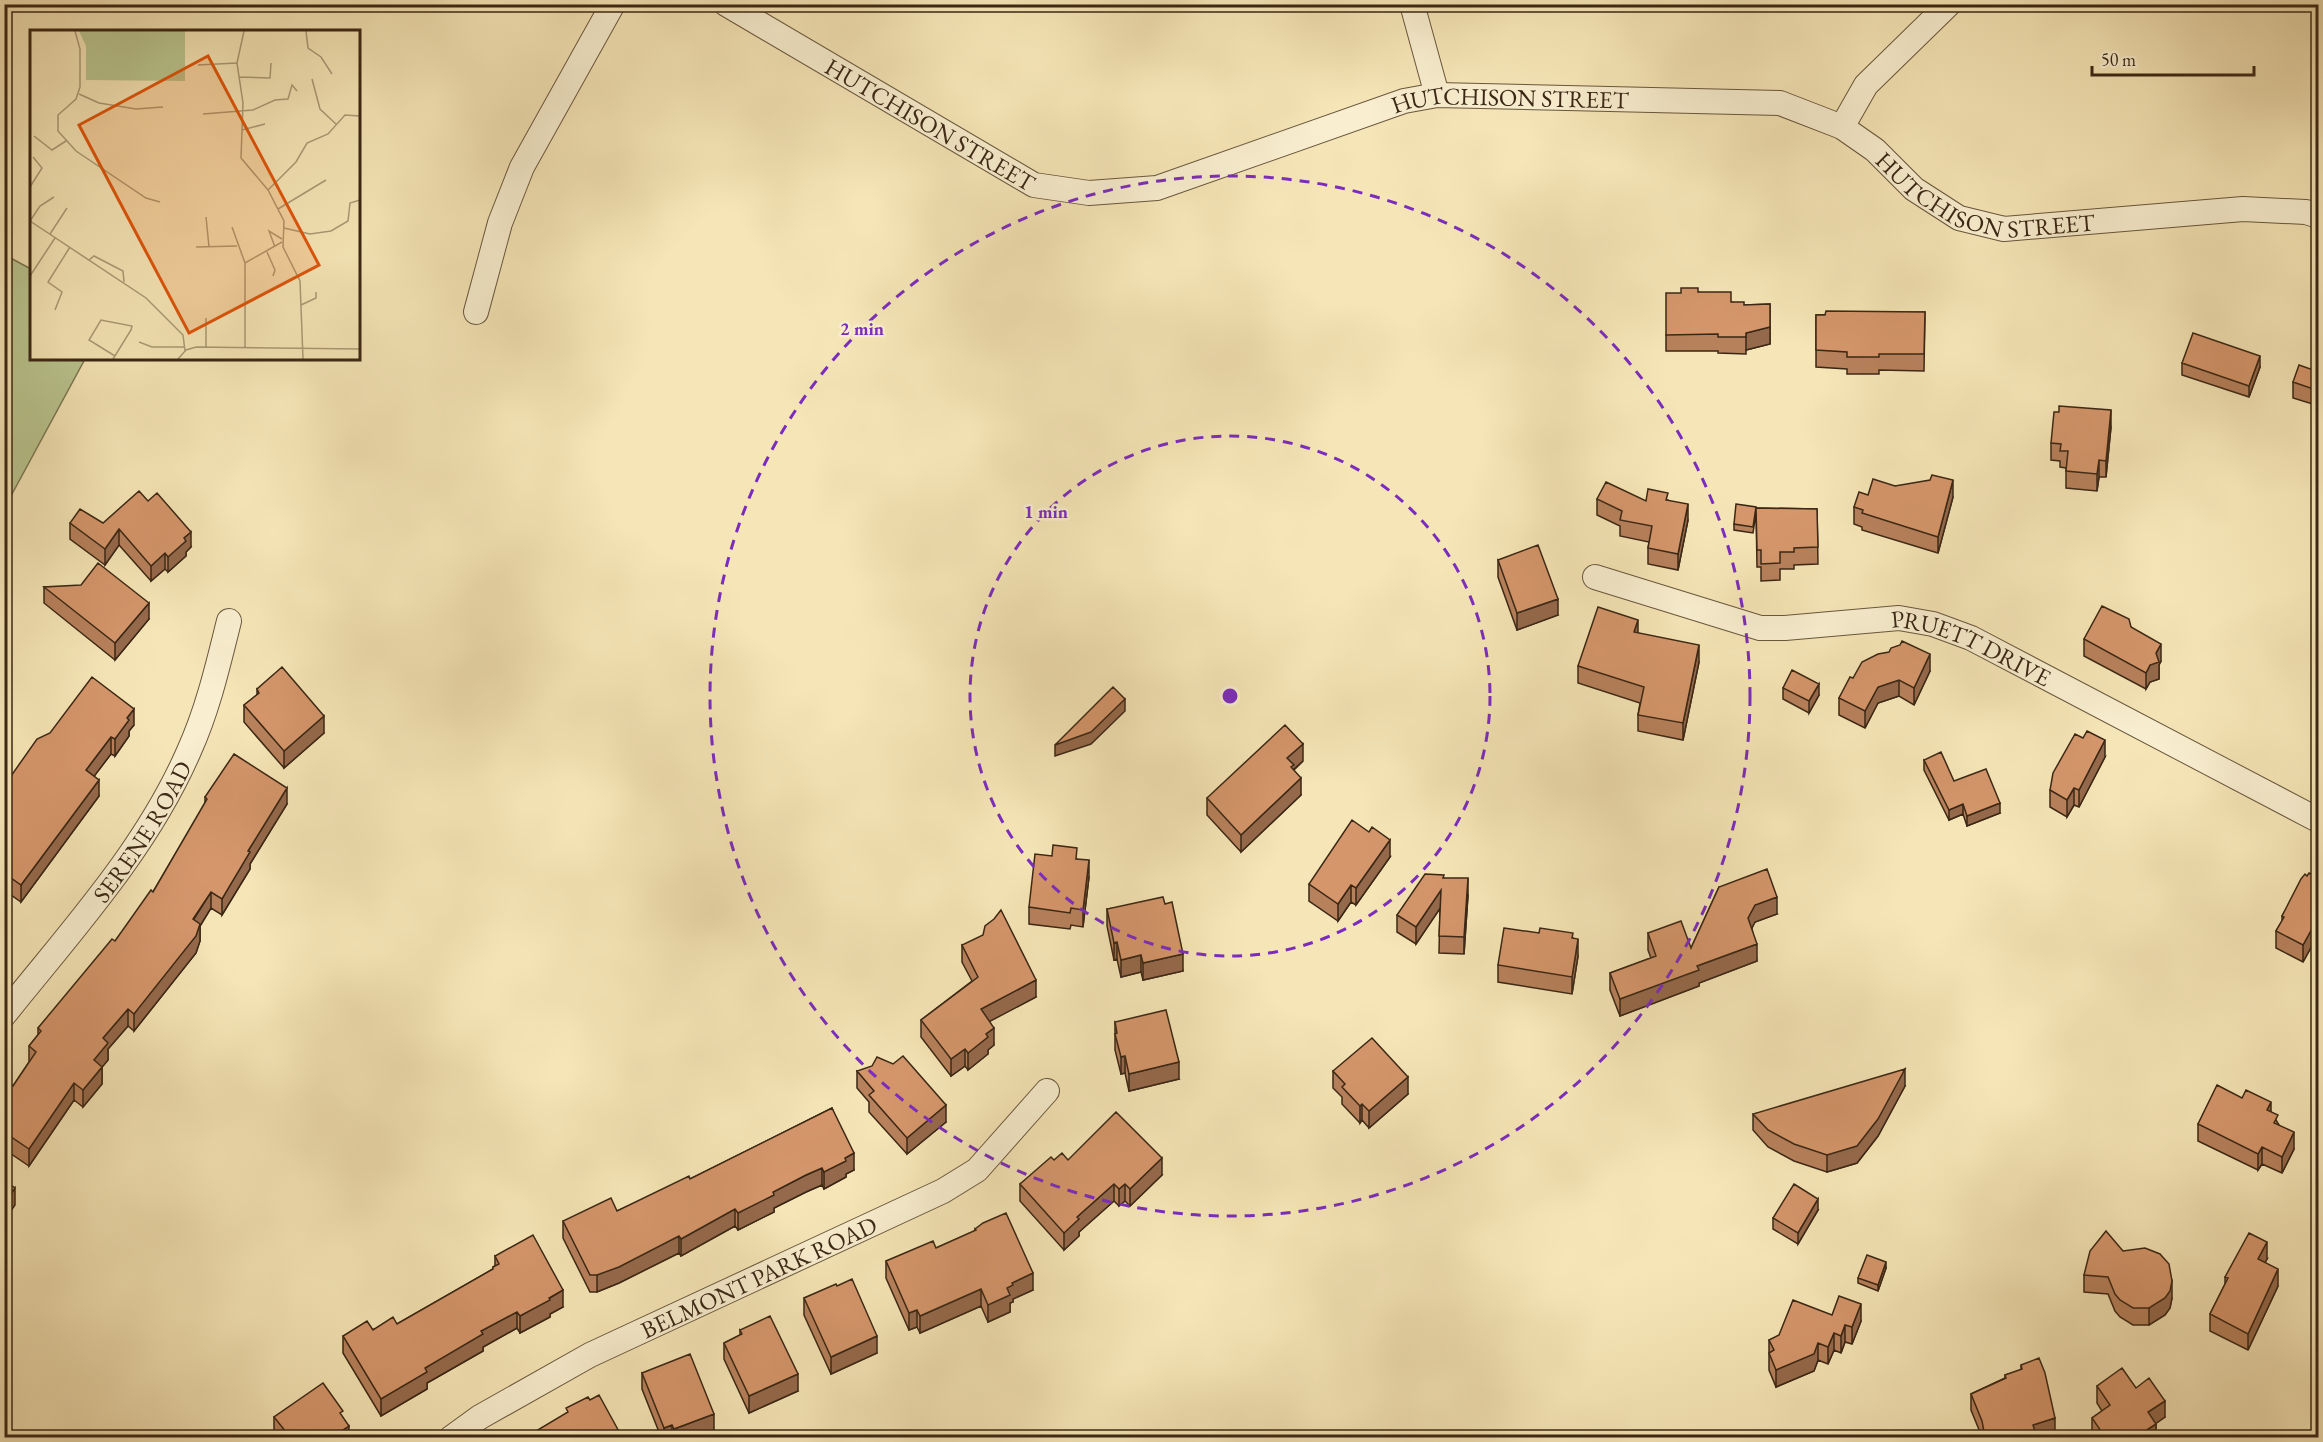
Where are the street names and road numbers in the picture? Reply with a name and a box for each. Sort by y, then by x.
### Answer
street label: HUTCHISON STREET [820,50,1042,198]
street label: HUTCHISON STREET [1387,78,1630,120]
street label: HUTCHISON STREET [1869,144,2097,245]
street label: PRUETT DRIVE [1890,602,2057,693]
street label: SERENE ROAD [85,756,198,909]
street label: BELMONT PARK ROAD [636,1208,882,1345]

